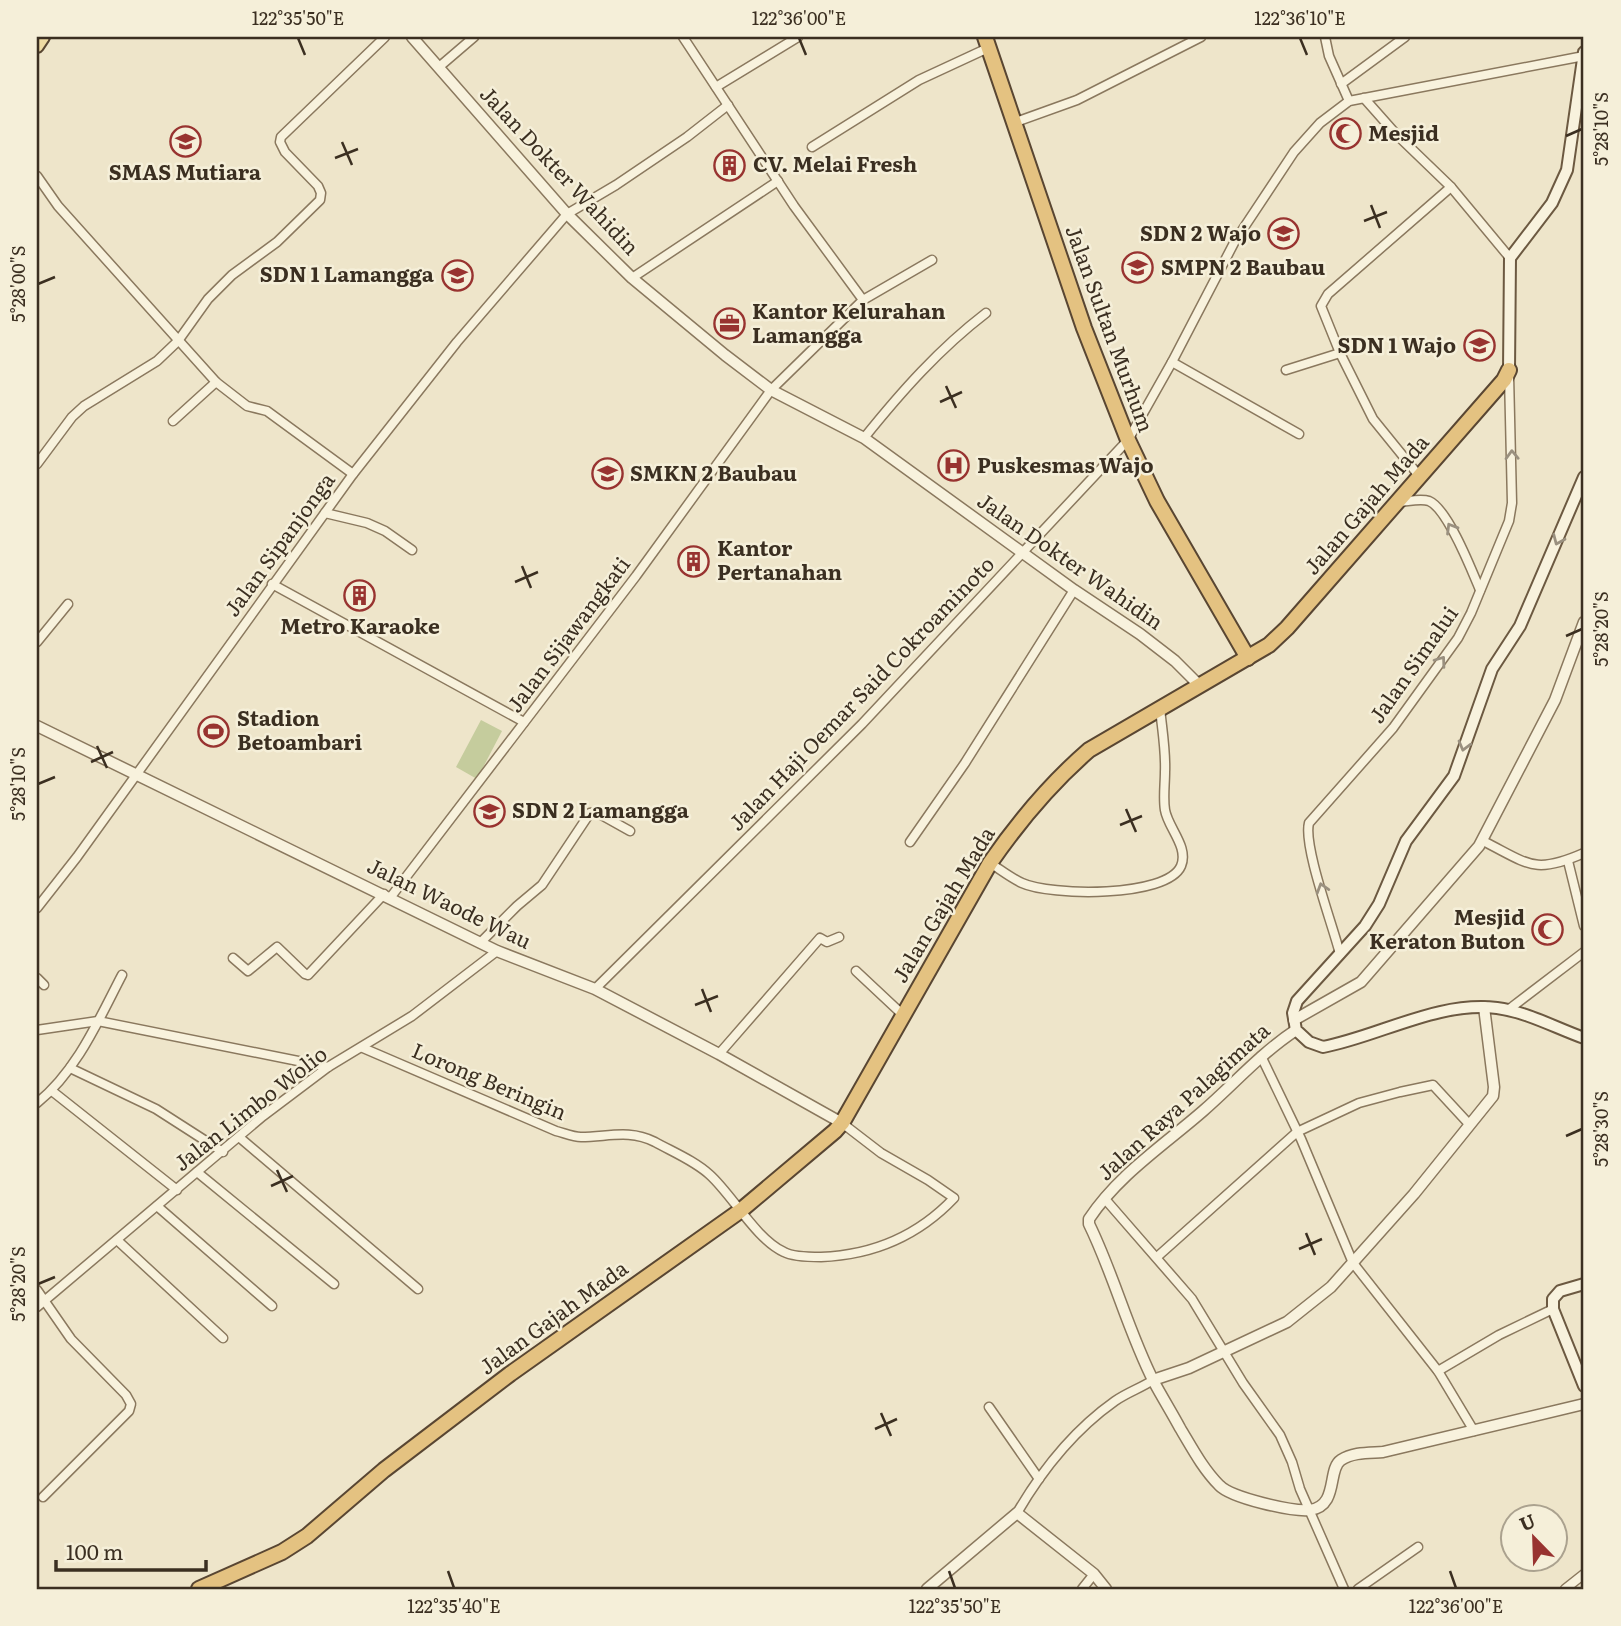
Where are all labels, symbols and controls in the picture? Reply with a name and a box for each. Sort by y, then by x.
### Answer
text: 122°35'50"E [252,4,344,31]
text: 122°36'00"E [752,4,846,31]
text: 122°36'10"E [1254,4,1346,31]
street label: Jalan Dokter Wahidin [474,78,648,261]
text: 5°28'10"S [1587,92,1614,166]
place label: Mesjid [1368,116,1439,147]
mosque icon: Mesjid [1328,117,1362,151]
school or university icon: SMAS Mutiara [168,124,202,158]
place label: CV. Melai Fresh [753,147,917,178]
building icon: CV. Melai Fresh [713,148,747,182]
place label: SMAS Mutiara [109,155,262,186]
place label: SDN 2 Wajo [1140,216,1261,247]
school or university icon: SDN 2 Wajo [1267,217,1301,251]
street label: Jalan Sultan Murhum [1059,220,1163,436]
text: 5°28'00"S [4,246,31,322]
place label: SMPN 2 Baubau [1161,250,1325,281]
school or university icon: SMPN 2 Baubau [1121,251,1155,285]
place label: SDN 1 Lamangga [260,257,435,288]
school or university icon: SDN 1 Lamangga [440,258,474,292]
place label: Kantor Kelurahan Lamangga [752,294,946,349]
office icon: Kantor Kelurahan Lamangga [712,307,746,341]
place label: SDN 1 Wajo [1338,328,1456,359]
school or university icon: SDN 1 Wajo [1462,329,1496,363]
street label: Jalan Gajah Mada [1295,426,1435,580]
place label: Puskesmas Wajo [977,448,1154,479]
hospital icon: Puskesmas Wajo [937,449,971,483]
one-way arrow [1504,449,1520,459]
place label: SMKN 2 Baubau [630,456,797,487]
school or university icon: SMKN 2 Baubau [590,457,624,491]
street label: Jalan Sipanjonga [215,465,341,622]
street label: Jalan Dokter Wahidin [972,484,1171,636]
one-way arrow [1446,523,1459,536]
place label: Kantor Pertanahan [717,531,843,586]
one-way arrow [1552,533,1566,545]
building icon: Kantor Pertanahan [677,544,711,578]
street label: Jalan Haji Oemar Said Cokroaminoto [720,548,1000,836]
street label: Jalan Sijawangkati [498,549,636,718]
building icon: Metro Karaoke [343,578,377,612]
text: 5°28'20"S [1587,591,1614,667]
street label: Jalan Simalui [1360,599,1464,728]
place label: Metro Karaoke [280,609,440,640]
one-way arrow [1433,656,1445,669]
place label: Stadion Betoambari [237,701,362,756]
sports icon: Stadion Betoambari [197,714,231,748]
one-way arrow [1458,740,1472,752]
text: 5°28'10"S [4,747,31,821]
place label: SDN 2 Lamangga [512,793,690,824]
school or university icon: SDN 2 Lamangga [472,794,506,828]
street label: Jalan Gajah Mada [883,819,1001,987]
street label: Jalan Waode Wau [363,849,537,955]
one-way arrow [1315,883,1330,895]
place label: Mesjid Keraton Buton [1369,900,1525,955]
mosque icon: Mesjid Keraton Buton [1531,913,1565,947]
street label: Jalan Raya Palagimata [1089,1014,1276,1186]
street label: Lorong Beringin [408,1033,572,1126]
street label: Jalan Limbo Wolio [166,1037,333,1177]
text: 5°28'30"S [1587,1091,1614,1167]
text: 5°28'20"S [4,1246,31,1322]
street label: Jalan Gajah Mada [472,1251,634,1380]
north arrow [1498,1504,1568,1574]
text: U [1515,1506,1539,1537]
scale bar [56,1528,206,1572]
text: 100 m [66,1535,123,1566]
text: 122°35'40"E [407,1592,501,1619]
text: 122°35'50"E [909,1592,1001,1619]
text: 122°36'00"E [1409,1592,1503,1619]

